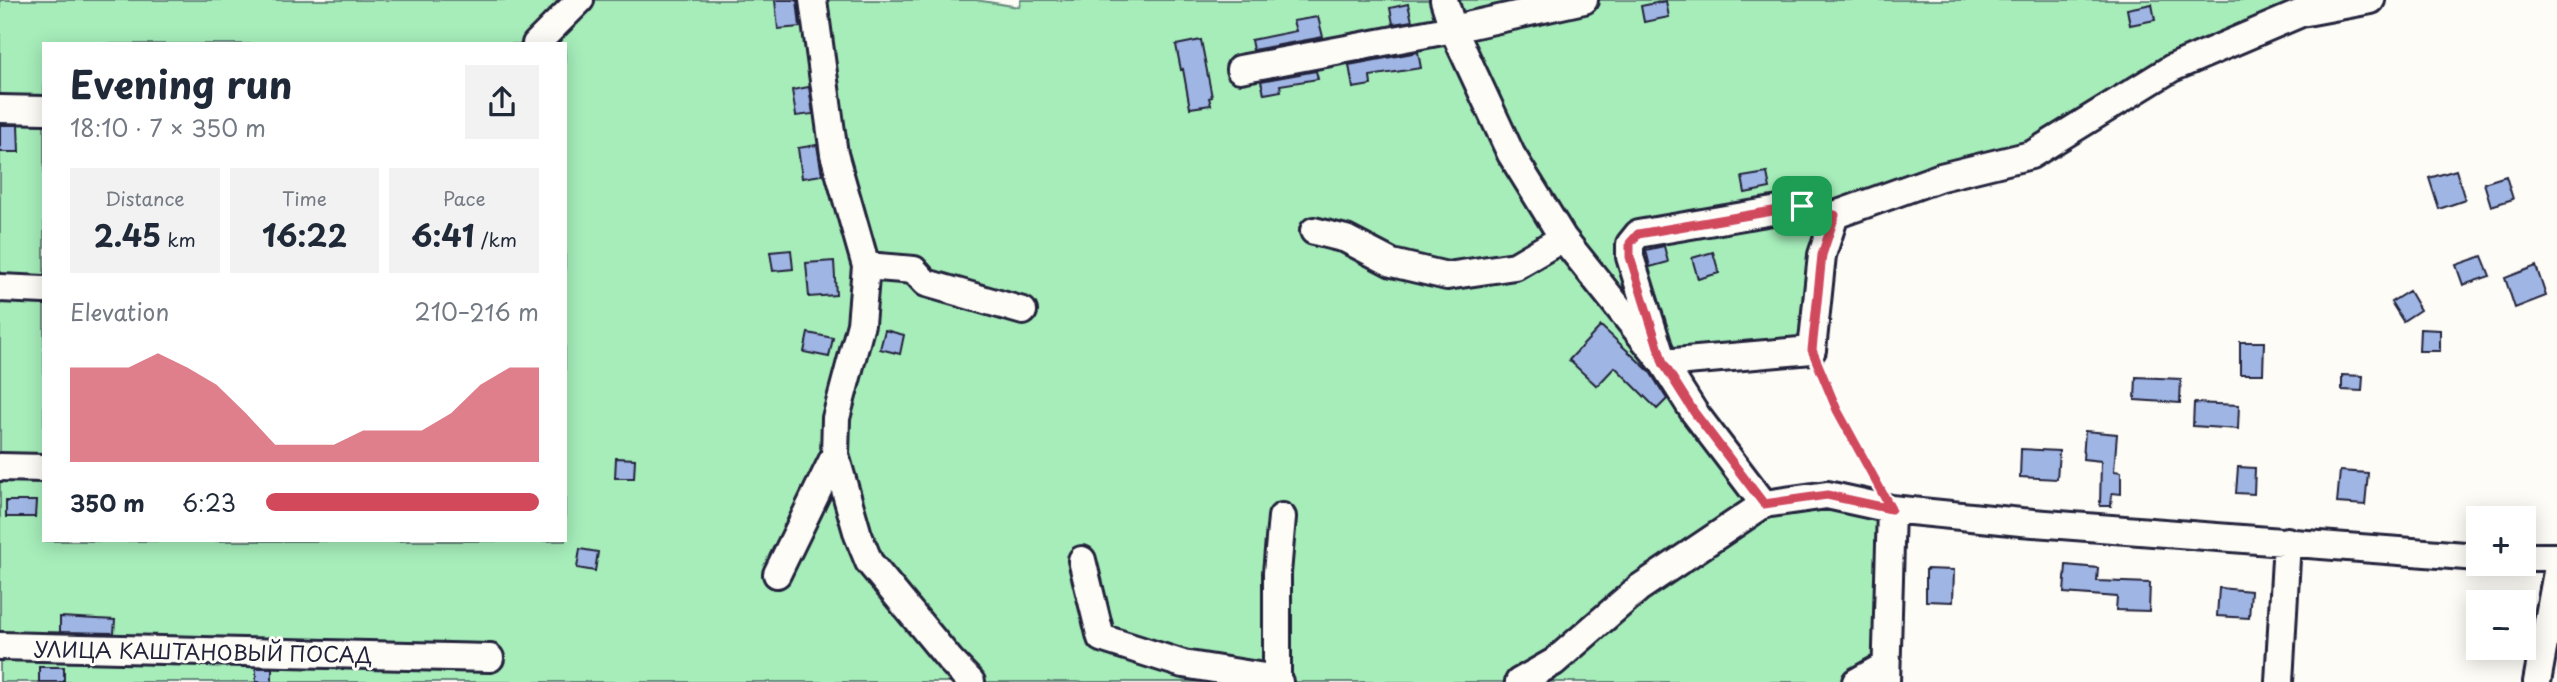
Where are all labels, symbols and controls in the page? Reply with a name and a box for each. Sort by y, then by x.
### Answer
text: Evening run [70,55,292,112]
button: share [465,65,539,139]
text: 18:10 · 7 × 350 m [70,110,266,145]
pin [1772,176,1832,236]
text: Distance [105,184,185,212]
text: Time [282,184,327,212]
text: Pace [443,184,486,212]
icon: arrive [1783,187,1821,225]
text: 2.45 [94,212,161,257]
text: 16:22 [262,212,347,257]
text: 6:41 [411,212,475,257]
text: km [161,225,196,253]
text: /km [475,225,517,253]
text: Elevation [70,294,169,329]
text: 210–216 m [414,294,539,329]
text: 350 m [70,485,145,520]
text: 6:23 [182,485,236,520]
map controls [2466,506,2536,660]
button: + [2466,506,2536,576]
button: − [2466,590,2536,660]
street label: УЛИЦА КАШТАНОВЫЙ ПОСАД [34,632,372,670]

